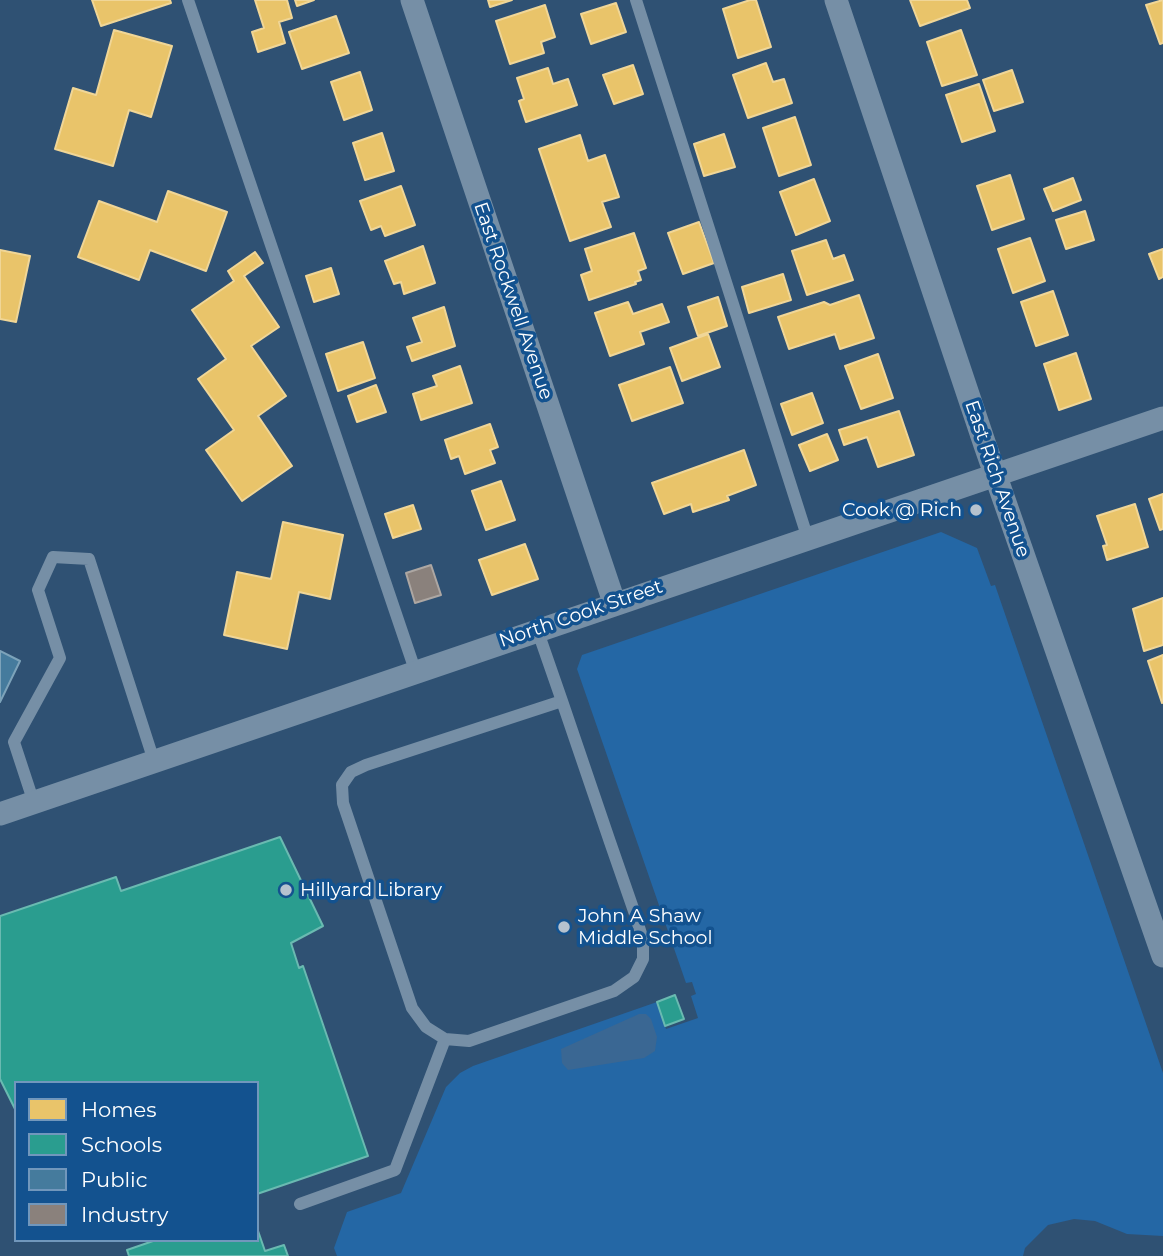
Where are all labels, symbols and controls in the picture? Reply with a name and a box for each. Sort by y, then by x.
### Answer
street label: East Rockwell Avenue [468,199,558,403]
street label: East Rich Avenue [959,397,1035,561]
place label: Cook @ Rich [842,499,962,521]
marker: Cook @ Rich [968,502,984,518]
street label: North Cook Street [496,575,666,653]
place label: Hillyard Library [300,879,442,901]
marker: Hillyard Library [278,882,294,898]
place label: John A Shaw Middle School [578,905,713,949]
marker: John A Shaw Middle School [556,919,572,935]
legend [14,1081,259,1242]
text: Homes [81,1097,156,1122]
text: Schools [81,1132,162,1157]
text: Public [81,1167,148,1192]
text: Industry [81,1202,168,1227]

